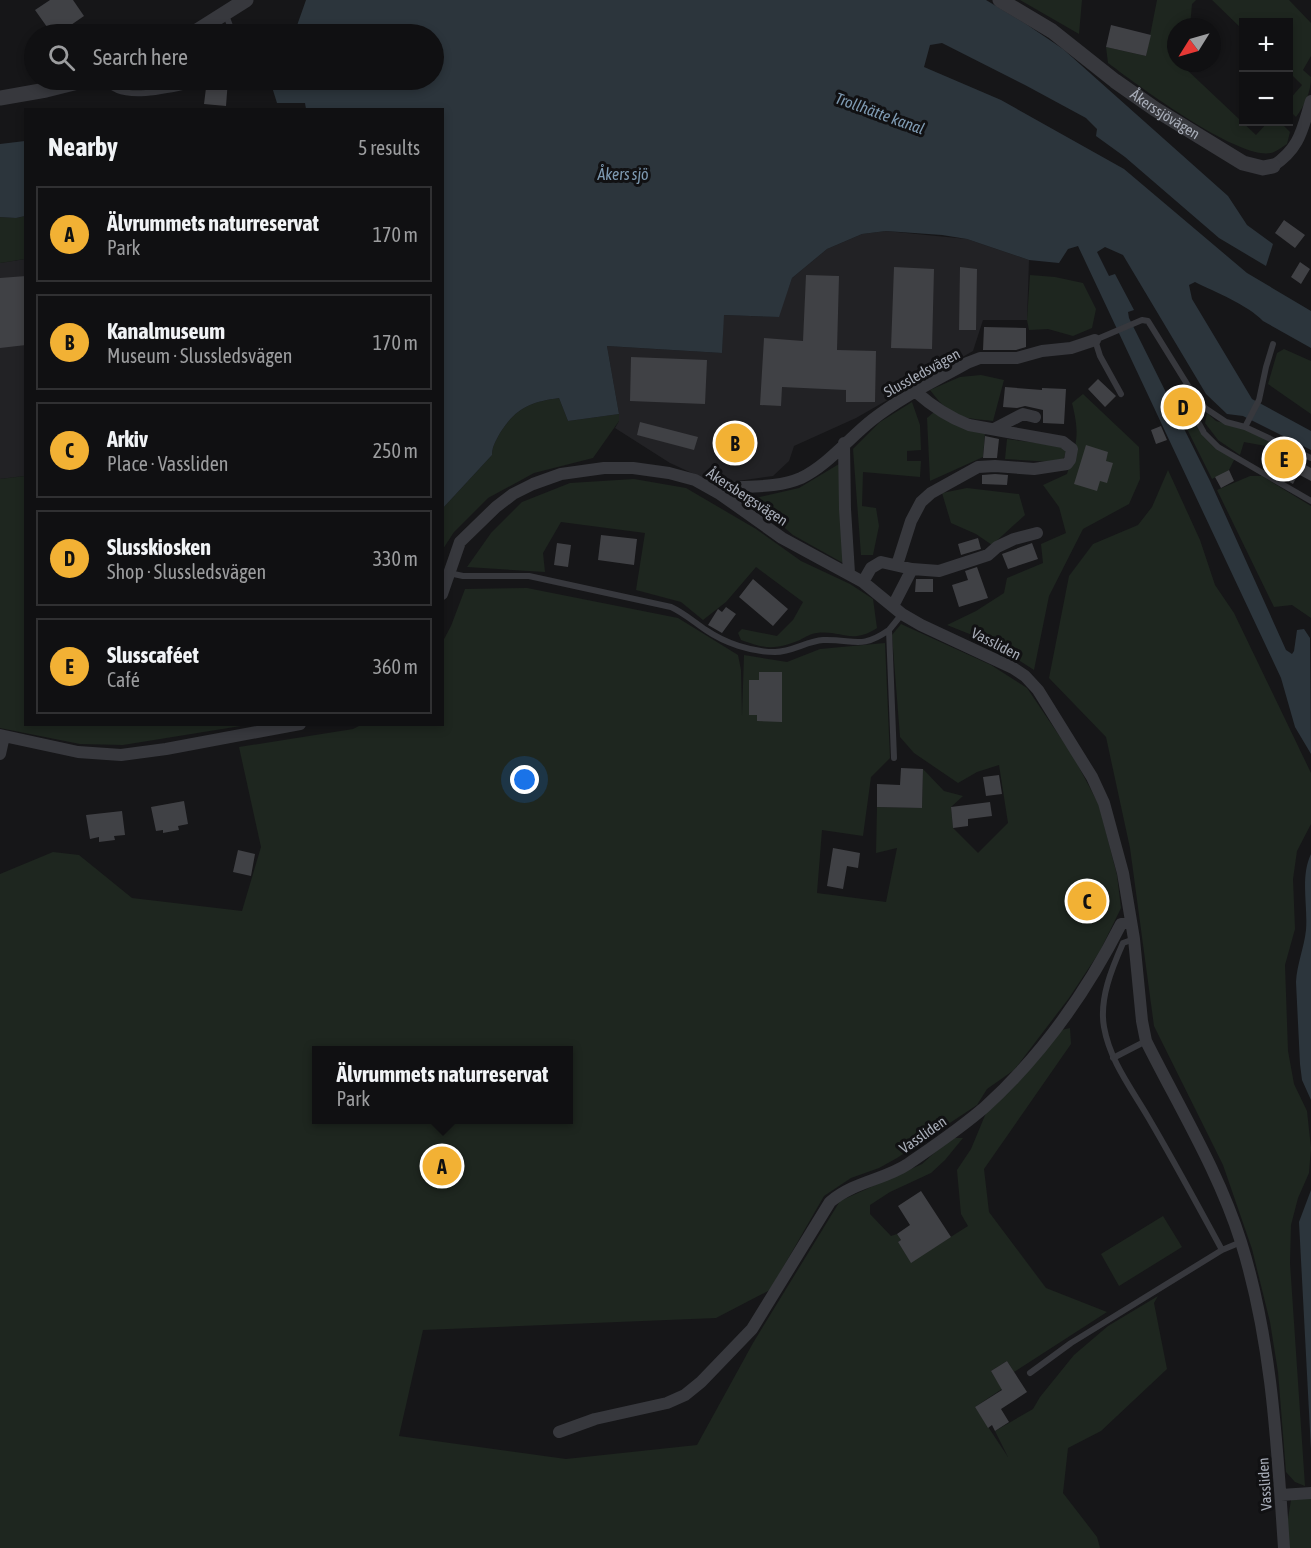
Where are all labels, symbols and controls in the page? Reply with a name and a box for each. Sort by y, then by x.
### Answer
north arrow [1167,18,1221,72]
map controls [1239,18,1293,126]
button: + [1239,18,1293,72]
search box [24,24,444,90]
icon: search [45,41,78,74]
text: Search here [93,44,188,70]
button: − [1239,72,1293,126]
street label: Åkerssjövägen [1127,85,1203,142]
water label: Trollhätte kanal [833,89,927,137]
text: Nearby [48,132,118,162]
text: 5 results [358,136,420,159]
water label: Åkers sjö [596,164,649,184]
text: Älvrummets naturreservat [107,210,319,236]
text: A [65,223,74,246]
text: 170 m [373,223,418,246]
text: Park [107,236,140,259]
text: Kanalmuseum [107,318,225,344]
text: B [65,331,74,354]
text: 170 m [373,331,418,354]
text: Museum · Slussledsvägen [107,344,292,367]
street label: Slussledsvägen [881,345,963,400]
pin: D [1164,384,1202,430]
pin: B [716,420,754,466]
text: Arkiv [107,426,148,452]
pin: E [1264,436,1304,482]
text: C [65,439,74,462]
text: 250 m [373,439,418,462]
text: Place · Vassliden [107,452,228,475]
street label: Åkersbergsvägen [704,464,791,529]
text: Slusskiosken [107,534,211,560]
text: D [64,547,75,570]
text: 330 m [373,547,418,570]
text: Shop · Slussledsvägen [107,560,266,583]
street label: Vassliden [969,624,1024,663]
text: Slusscaféet [107,642,199,668]
text: E [65,655,74,678]
text: 360 m [373,655,418,678]
text: Café [107,668,140,691]
your location [510,765,539,794]
pin: C [1068,878,1106,924]
popup [312,1046,573,1124]
text: Älvrummets naturreservat [337,1061,548,1087]
text: Park [337,1087,370,1110]
street label: Vassliden [896,1112,949,1157]
pin: A [422,1144,462,1188]
street label: Vassliden [1254,1457,1275,1511]

